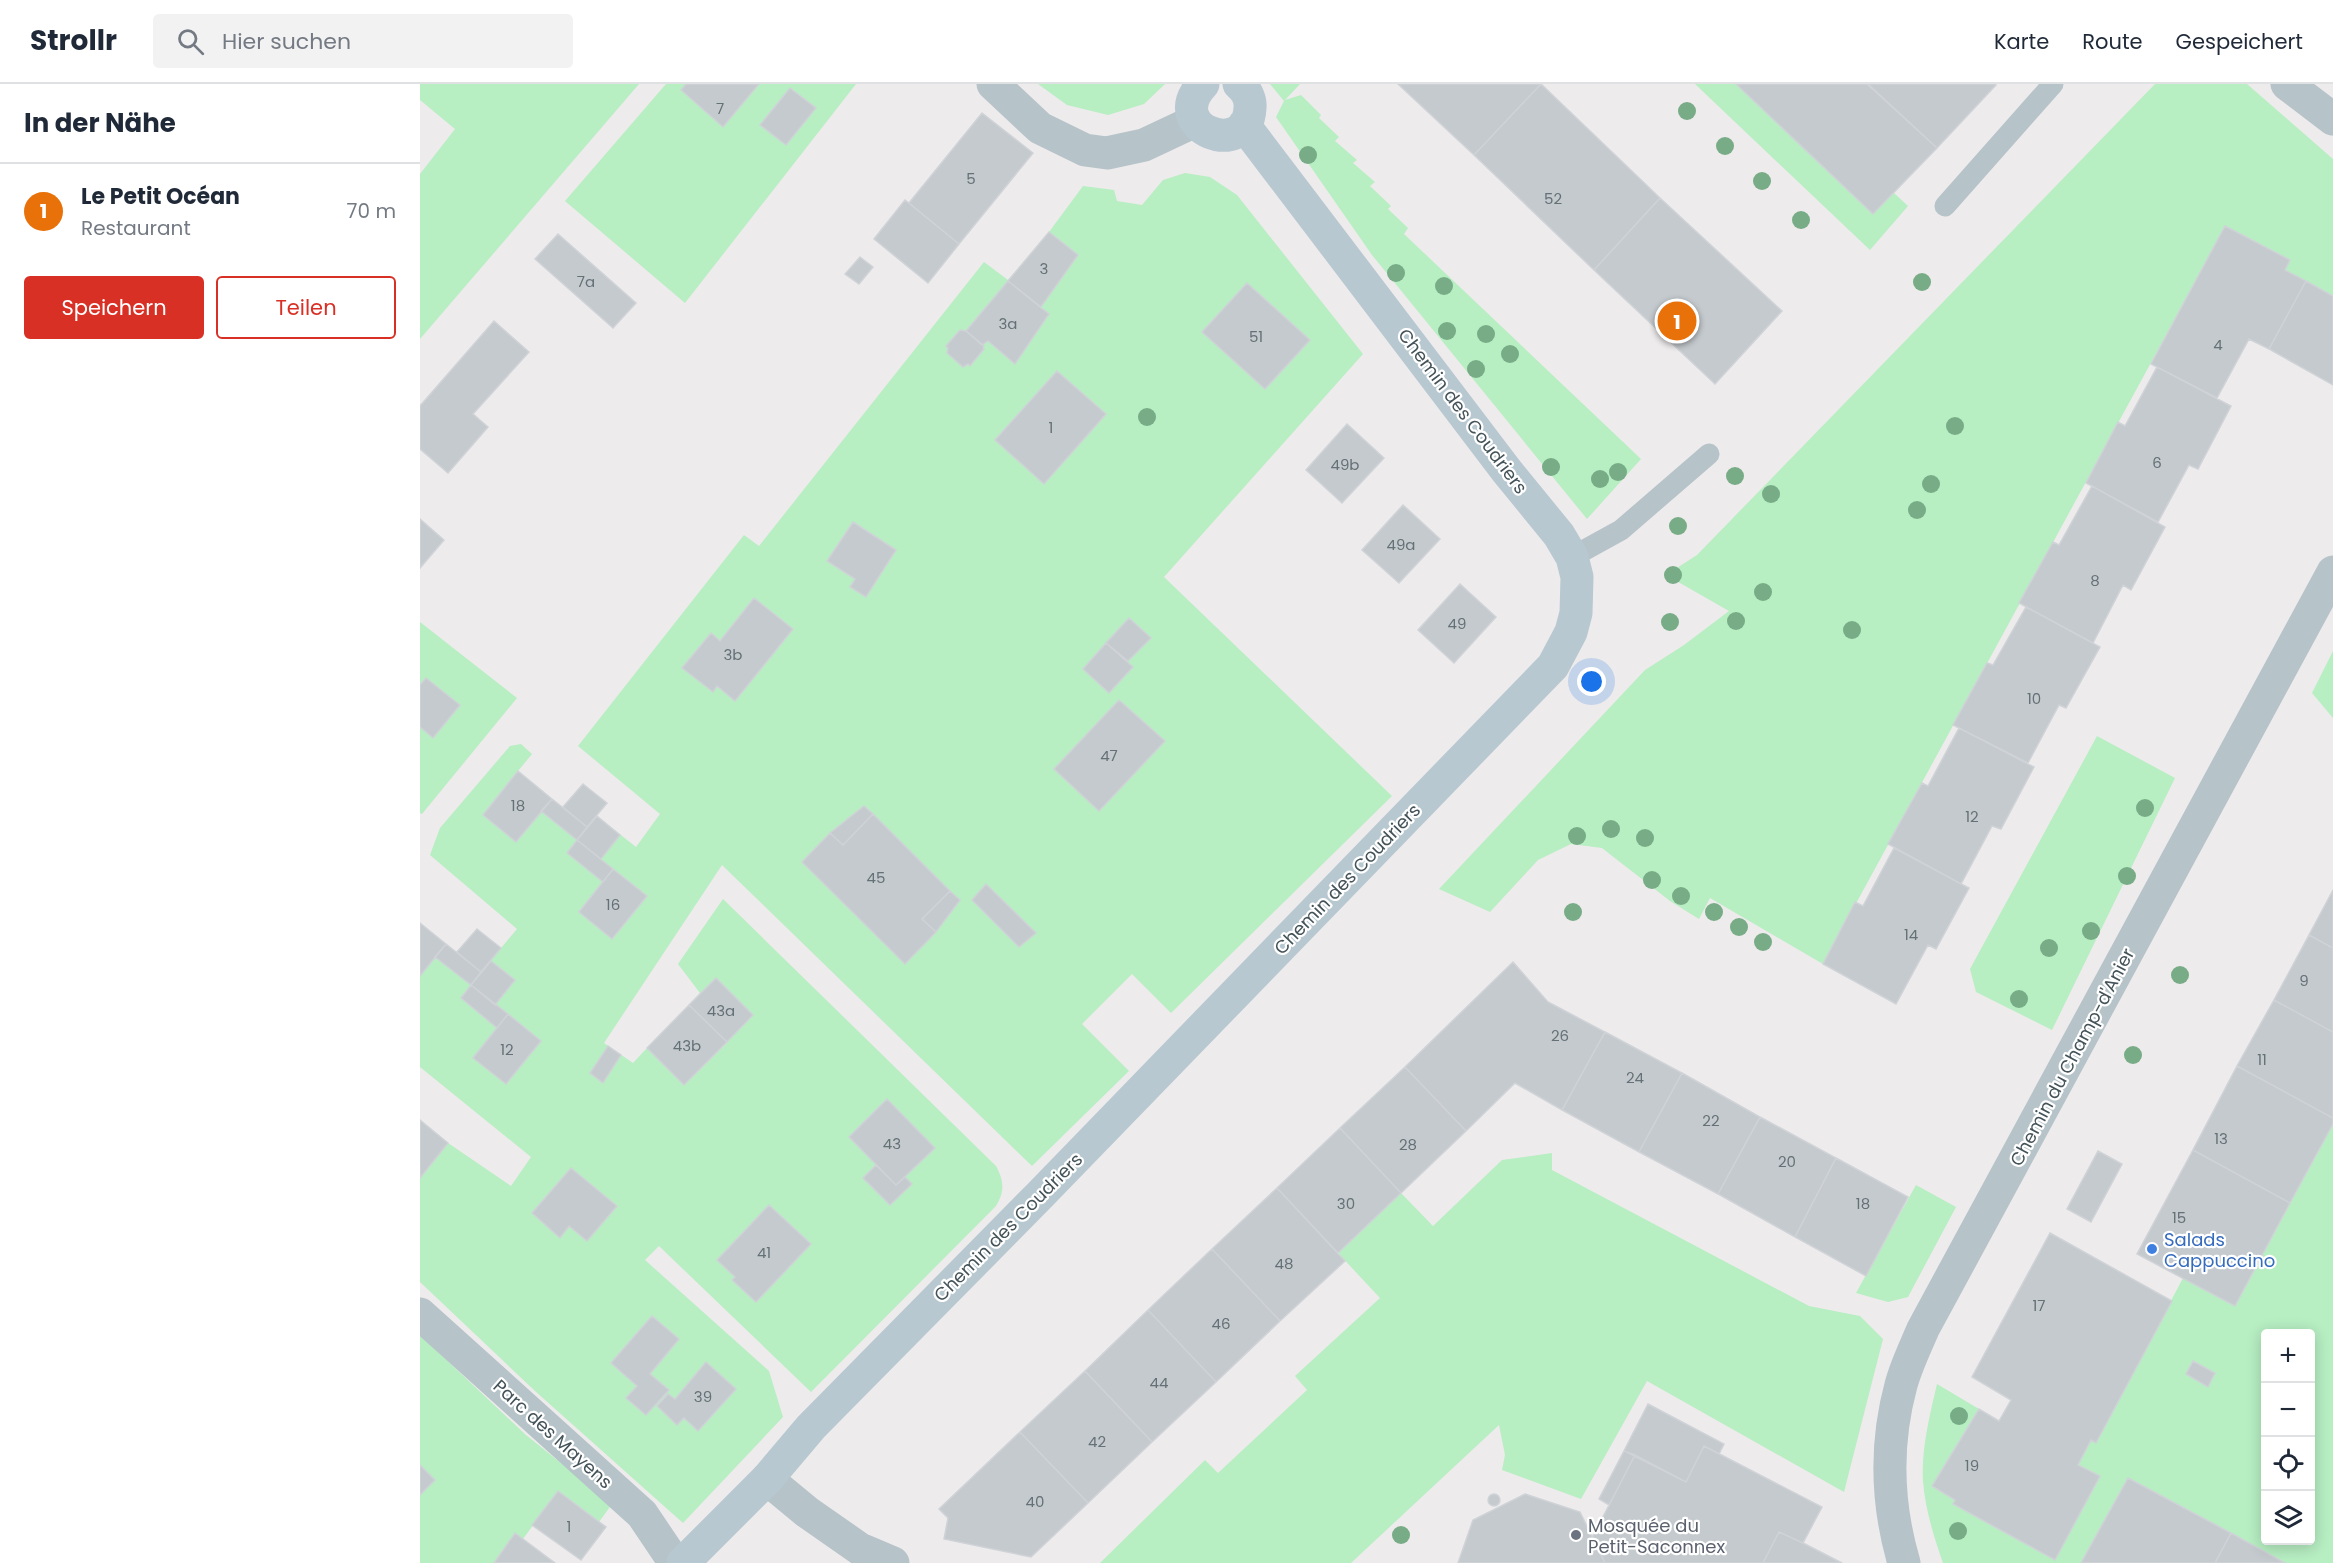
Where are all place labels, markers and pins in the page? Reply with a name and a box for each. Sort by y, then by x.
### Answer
pin: 1 [1658,298,1696,344]
place label: Salads Cappuccino [2164,1227,2275,1273]
marker: Salads Cappuccino [2145,1242,2159,1256]
place label: Mosquée du Petit-Saconnex [1588,1513,1725,1559]
marker: Mosquée du Petit-Saconnex [1569,1528,1583,1542]

